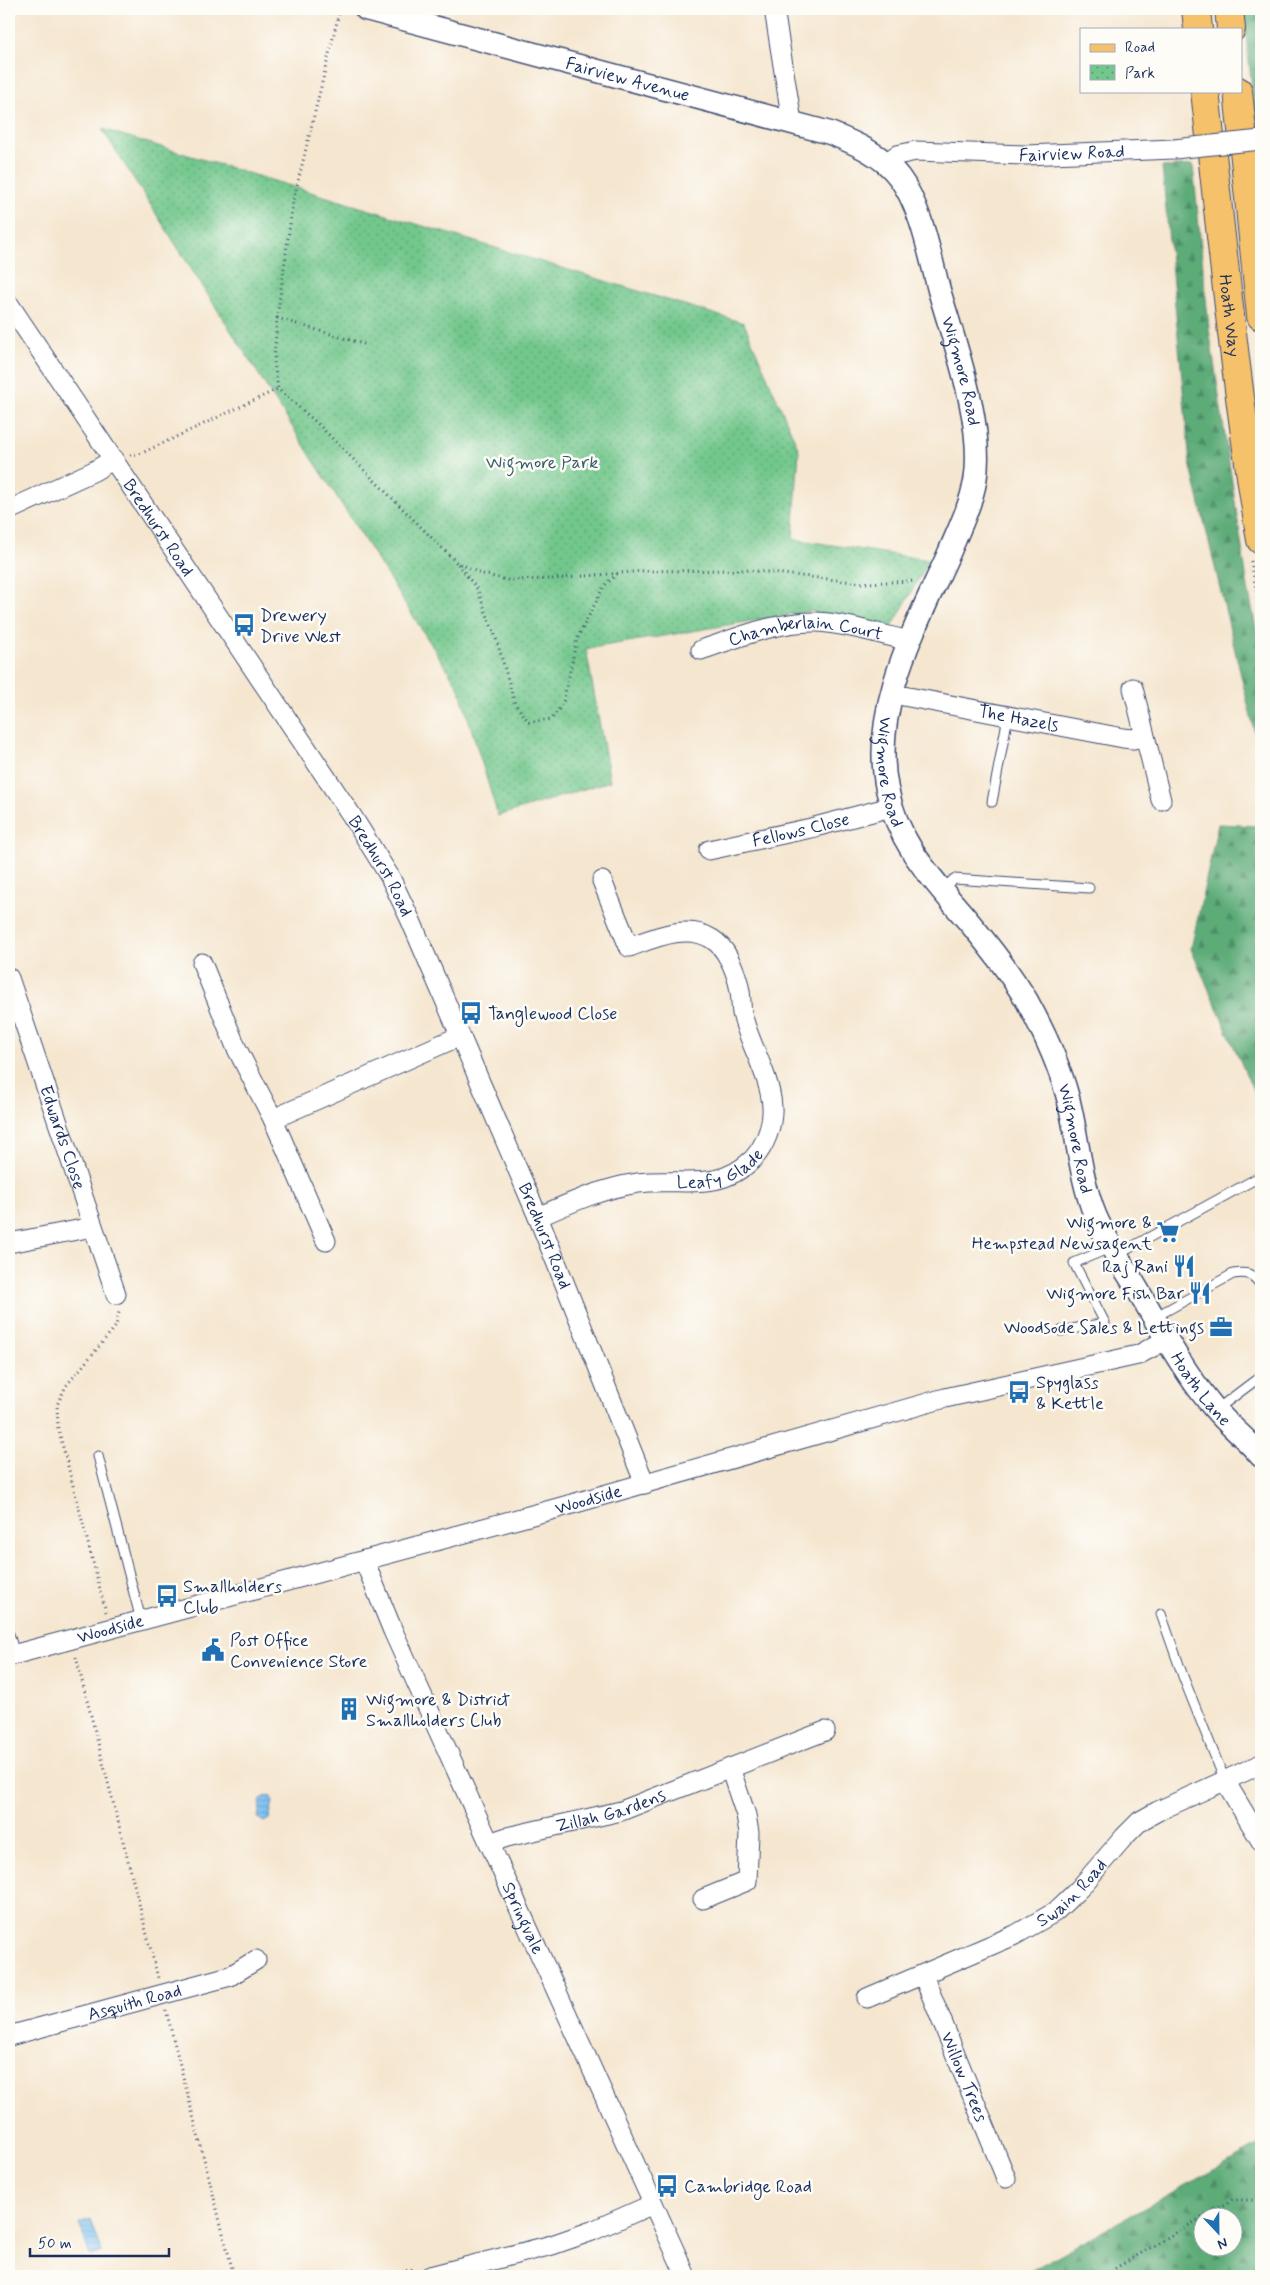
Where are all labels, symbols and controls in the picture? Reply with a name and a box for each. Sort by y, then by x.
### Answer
legend [1080,28,1242,92]
text: Road [1125,38,1155,58]
street label: Fairview Avenue [563,52,692,108]
text: Park [1125,64,1155,84]
street label: Fairview Road [1019,140,1125,168]
street label: Hoath Way [1212,273,1246,358]
street label: Wigmore Road [935,314,985,427]
park label: Wigmore Park [486,451,598,477]
street label: Bredhurst Road [117,475,199,581]
place label: Drewery Drive West [260,604,342,649]
street label: Chamberlain Court [725,611,885,653]
bus stop icon: Drewery Drive West [231,612,257,638]
street label: The Hazels [976,700,1061,738]
street label: Wigmore Road [869,715,909,831]
street label: Fellows Close [750,807,852,853]
street label: Bredhurst Road [342,811,418,921]
bus stop icon: Tanglewood Close [458,1000,484,1026]
place label: Tanglewood Close [488,1002,617,1027]
street label: Wigmore Road [1052,1081,1098,1196]
street label: Edwards Close [33,1082,91,1193]
street label: Leafy Glade [676,1144,770,1195]
street label: Bredhurst Road [512,1179,577,1293]
place label: Wigmore & Hempstead Newsagent [972,1211,1152,1258]
supermarket icon: Wigmore & Hempstead Newsagent [1155,1219,1181,1245]
restaurant icon: Raj Rani [1171,1253,1197,1279]
place label: Raj Rani [1102,1255,1168,1279]
restaurant icon: Wigmore Fish Bar [1187,1280,1213,1306]
place label: Wigmore Fish Bar [1046,1282,1185,1308]
office icon: Woodsode Sales & Lettings [1208,1314,1234,1340]
place label: Woodsode Sales & Lettings [1004,1316,1204,1342]
street label: Hoath Lane [1164,1348,1236,1432]
place label: Spyglass & Kettle [1036,1371,1104,1416]
bus stop icon: Spyglass & Kettle [1006,1379,1032,1405]
street label: Woodside [552,1479,625,1521]
place label: Smallholders Club [183,1575,282,1620]
bus stop icon: Smallholders Club [154,1583,180,1609]
street label: Woodside [75,1609,147,1650]
place label: Post Office Convenience Store [230,1629,368,1674]
public building icon: Post Office Convenience Store [200,1637,226,1663]
place label: Wigmore & District Smallholders Club [366,1688,511,1733]
building icon: Wigmore & District Smallholders Club [336,1696,362,1722]
street label: Zillah Gardens [554,1784,669,1838]
street label: Swain Road [1032,1854,1113,1933]
street label: Springvale [496,1878,549,1959]
street label: Asquith Road [85,1979,184,2027]
street label: Willow Trees [935,2029,993,2126]
bus stop icon: Cambridge Road [654,2173,680,2199]
place label: Cambridge Road [684,2175,812,2200]
north arrow [1192,2208,1242,2258]
scale bar [30,2225,169,2257]
text: N [1215,2233,1230,2253]
text: 50 m [38,2234,72,2254]

